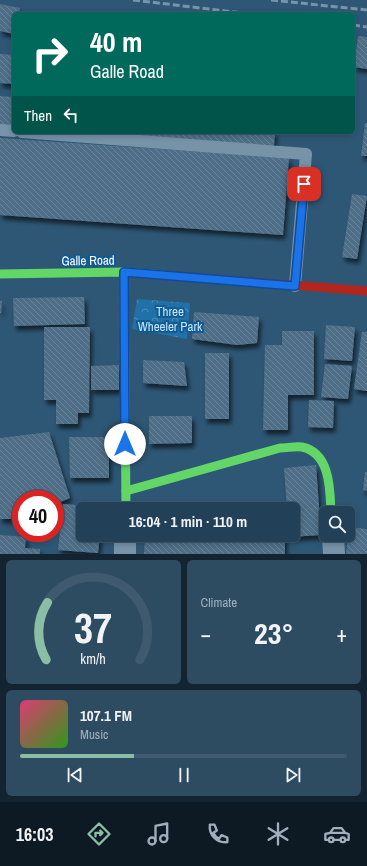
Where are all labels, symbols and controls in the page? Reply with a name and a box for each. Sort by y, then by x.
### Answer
text: 40 m [90,23,142,61]
icon: right [24,28,76,80]
text: Galle Road [90,59,164,84]
icon: left [60,104,82,126]
text: Then [24,105,52,126]
pin [287,167,321,201]
icon: arrive [293,173,315,195]
street label: Galle Road [61,252,115,269]
park label: Three Wheeler Park [138,303,203,335]
position arrow [104,423,146,465]
speed limit sign: 40 [12,490,64,542]
map controls [319,506,355,542]
button: search [319,506,355,542]
text: 16:04 · 1 min · 110 m [129,511,247,532]
text: Climate [201,594,237,611]
text: 37 [74,600,112,656]
text: 23° [254,613,293,653]
text: − [201,619,211,649]
text: + [336,619,347,649]
text: km/h [81,649,106,668]
text: 107.1 FM [80,705,132,726]
text: Music [80,726,108,743]
icon: previous [64,764,86,786]
icon: pause [173,764,195,786]
icon: next [282,764,304,786]
icon: directions [85,820,113,848]
icon: music [145,820,173,848]
icon: phone [204,820,232,848]
icon: climate [264,820,292,848]
icon: car [323,820,351,848]
text: 16:03 [16,822,54,847]

